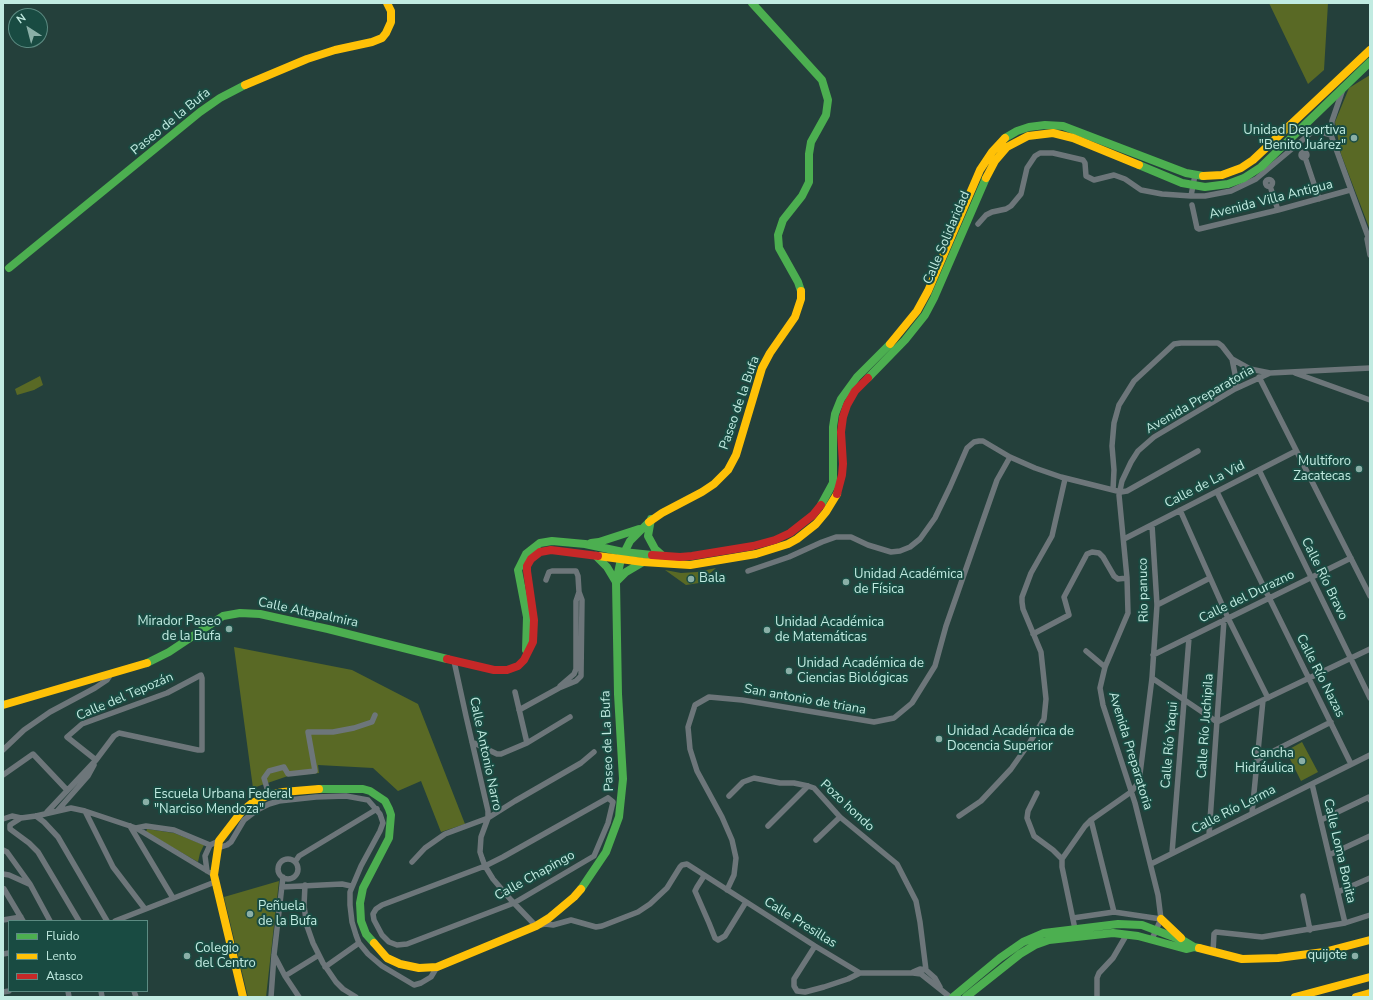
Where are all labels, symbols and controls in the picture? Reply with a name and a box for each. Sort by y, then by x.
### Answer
north arrow [8,8,48,48]
text: N [13,10,29,27]
street label: Paseo de la Bufa [128,85,214,159]
place label: Unidad Deportiva "Benito Juárez" [1243,123,1346,154]
marker: Unidad Deportiva "Benito Juárez" [1349,133,1359,143]
street label: Avenida Villa Antigua [1208,177,1334,223]
street label: Calle Solidaridad [920,189,974,287]
street label: Paseo de la Bufa [717,354,763,452]
street label: Avenida Preparatoria [1143,363,1257,437]
place label: Multiforo Zacatecas [1293,454,1351,485]
street label: Calle de La Vid [1162,458,1248,512]
marker: Multiforo Zacatecas [1354,464,1364,474]
street label: Calle Río Bravo [1297,535,1351,623]
street label: Rio panuco [1136,558,1152,622]
place label: Unidad Académica de Física [854,567,963,598]
street label: Calle del Durazno [1197,567,1297,627]
place label: Bala [699,571,725,587]
marker: Bala [686,574,696,584]
marker: Unidad Académica de Física [841,577,851,587]
street label: Calle Altapalmira [257,595,359,631]
place label: Mirador Paseo de la Bufa [137,614,221,645]
place label: Unidad Académica de Matemáticas [775,615,884,646]
marker: Mirador Paseo de la Bufa [224,624,234,634]
marker: Unidad Académica de Matemáticas [762,625,772,635]
street label: Calle Río Nazas [1292,632,1348,720]
place label: Unidad Académica de Ciencias Biológicas [797,656,924,687]
marker: Unidad Académica de Ciencias Biológicas [784,666,794,676]
street label: Calle del Tepozán [74,670,176,724]
street label: Calle Río Juchipila [1195,673,1217,779]
street label: San antonio de triana [743,682,867,718]
street label: Paseo de La Bufa [598,690,618,792]
street label: Avenida Preparatoria [1105,690,1155,812]
street label: Calle Antonio Narro [465,696,505,812]
street label: Calle Río Yaqui [1158,701,1182,789]
place label: Unidad Académica de Docencia Superior [947,724,1074,755]
marker: Unidad Académica de Docencia Superior [934,734,944,744]
place label: Cancha Hidráulica [1235,746,1294,777]
marker: Cancha Hidráulica [1297,756,1307,766]
street label: Pozo hondo [817,777,877,835]
street label: Calle Río Lerma [1189,782,1279,838]
place label: Escuela Urbana Federal "Narciso Mendoza" [154,787,292,818]
marker: Escuela Urbana Federal "Narciso Mendoza" [141,797,151,807]
street label: Calle Loma Bonita [1319,797,1359,905]
street label: Calle Chapingo [492,848,578,904]
street label: Calle Presillas [761,894,839,952]
place label: Peñuela de la Bufa [258,899,317,930]
marker: Peñuela de la Bufa [245,909,255,919]
legend [8,920,148,992]
text: Fluido [46,928,79,944]
place label: Colegio del Centro [195,941,256,972]
text: Lento [46,948,76,964]
place label: quijote [1307,948,1347,964]
marker: Colegio del Centro [182,951,192,961]
marker: quijote [1350,951,1360,961]
text: Atasco [46,968,83,984]

